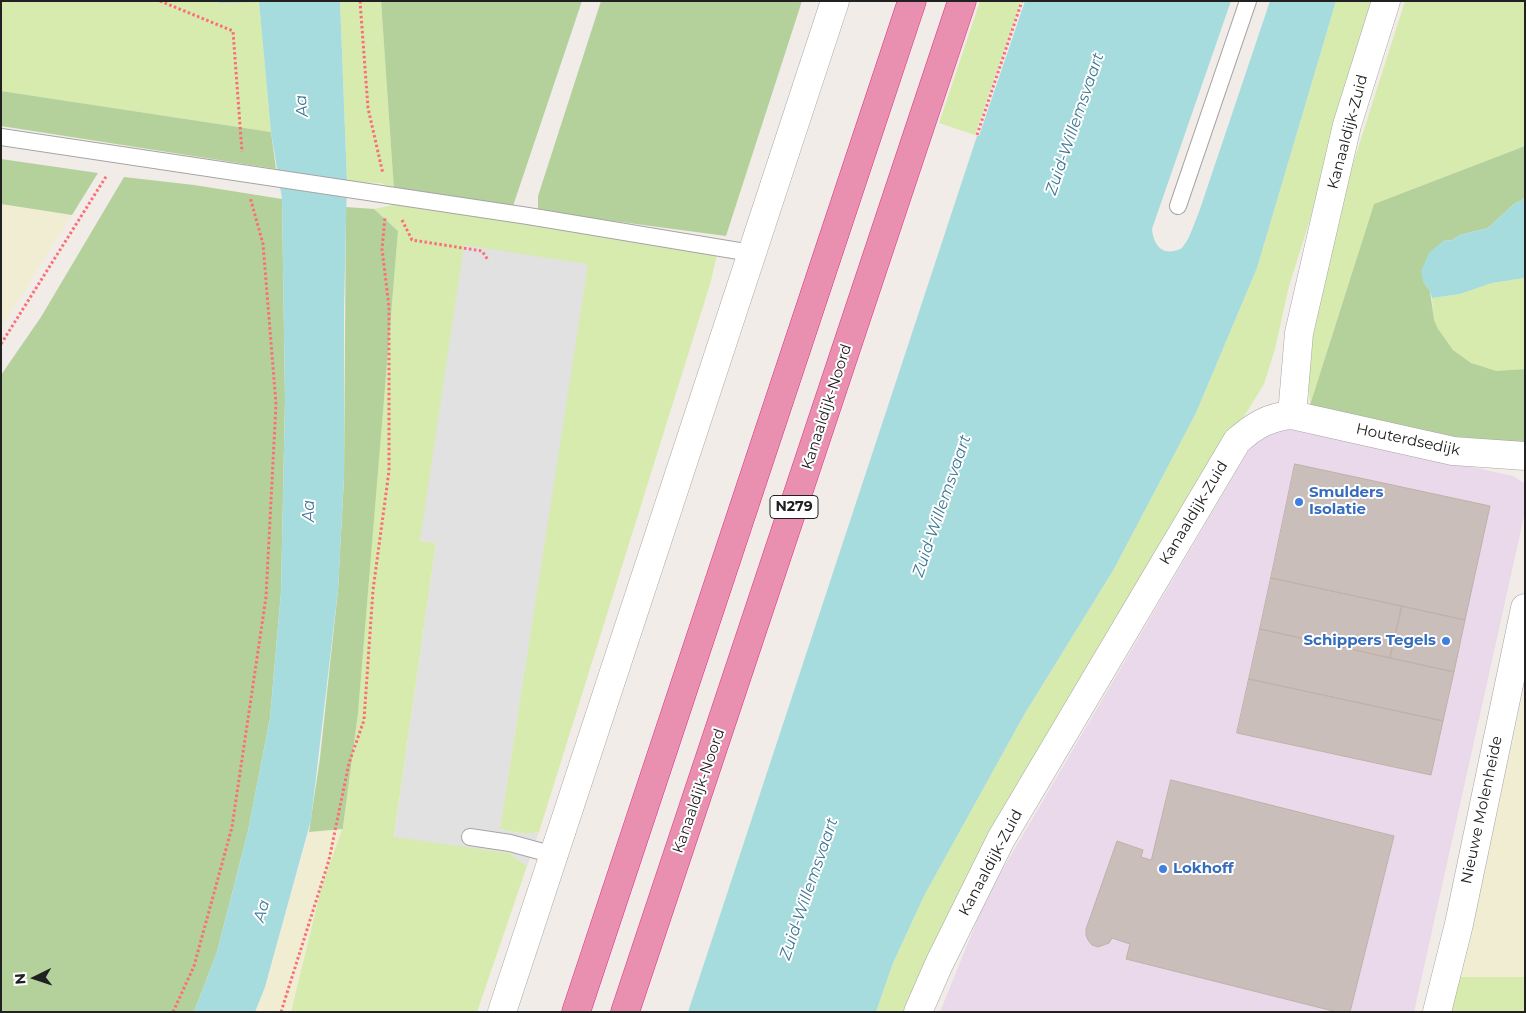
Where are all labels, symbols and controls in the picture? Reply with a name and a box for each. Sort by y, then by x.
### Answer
water label: Zuid-Willemsvaart [1042,50,1108,198]
street label: Kanaaldijk-Zuid [1324,73,1372,191]
water label: Aa [291,94,313,118]
street label: Kanaaldijk-Noord [798,342,856,472]
street label: Houterdsedijk [1354,420,1462,460]
water label: Zuid-Willemsvaart [909,432,975,580]
street label: Kanaaldijk-Zuid [1156,458,1232,568]
place label: Smulders Isolatie [1309,484,1383,519]
road number: N279 [770,496,818,518]
marker: Smulders Isolatie [1293,496,1305,508]
water label: Aa [299,500,319,522]
place label: Schippers Tegels [1304,632,1436,650]
marker: Schippers Tegels [1440,635,1452,647]
street label: Kanaaldijk-Noord [669,726,729,856]
street label: Nieuwe Molenheide [1458,734,1506,886]
street label: Kanaaldijk-Zuid [955,807,1027,919]
water label: Zuid-Willemsvaart [776,815,842,963]
place label: Lokhoff [1173,860,1234,878]
marker: Lokhoff [1157,863,1169,875]
water label: Aa [250,898,274,924]
north arrow [10,953,60,1003]
text: N [11,973,29,985]

